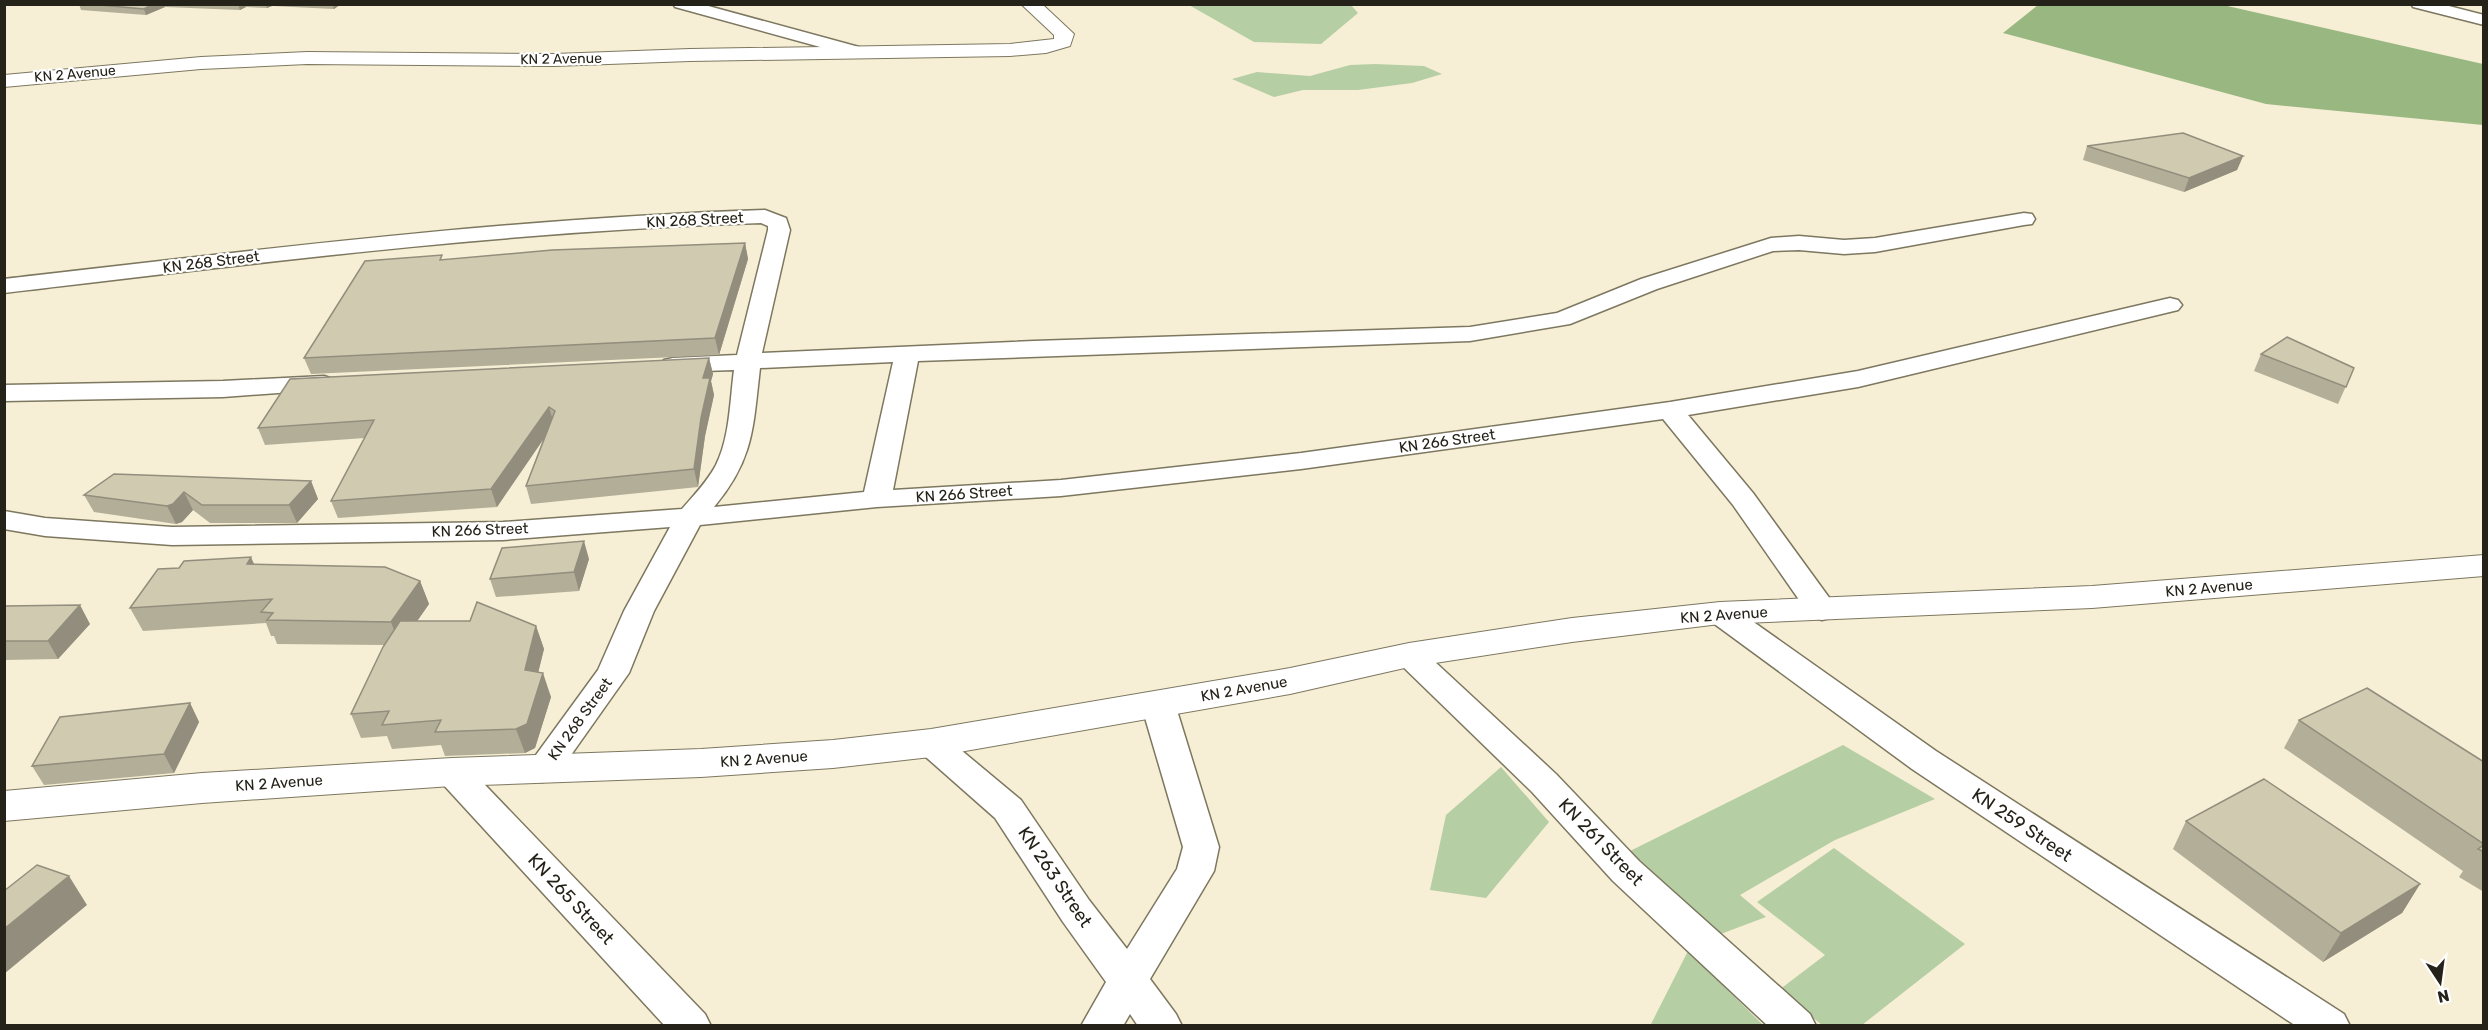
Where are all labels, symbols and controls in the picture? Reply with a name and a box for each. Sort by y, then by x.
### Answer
street label: KN 2 Avenue [520,50,602,68]
street label: KN 2 Avenue [33,62,117,86]
street label: KN 268 Street [646,208,744,232]
street label: KN 268 Street [161,247,261,277]
street label: KN 266 Street [1398,425,1496,457]
street label: KN 266 Street [915,482,1013,506]
street label: KN 266 Street [431,519,529,541]
street label: KN 2 Avenue [2165,575,2253,601]
street label: KN 2 Avenue [1680,603,1768,627]
street label: KN 2 Avenue [1199,673,1289,705]
street label: KN 268 Street [544,674,616,764]
street label: KN 2 Avenue [720,747,808,771]
street label: KN 2 Avenue [235,771,323,795]
street label: KN 259 Street [1968,783,2076,867]
street label: KN 261 Street [1554,794,1648,890]
street label: KN 263 Street [1013,823,1097,931]
street label: KN 265 Street [523,849,619,949]
north arrow [2410,952,2470,1012]
text: N [2436,986,2451,1007]

